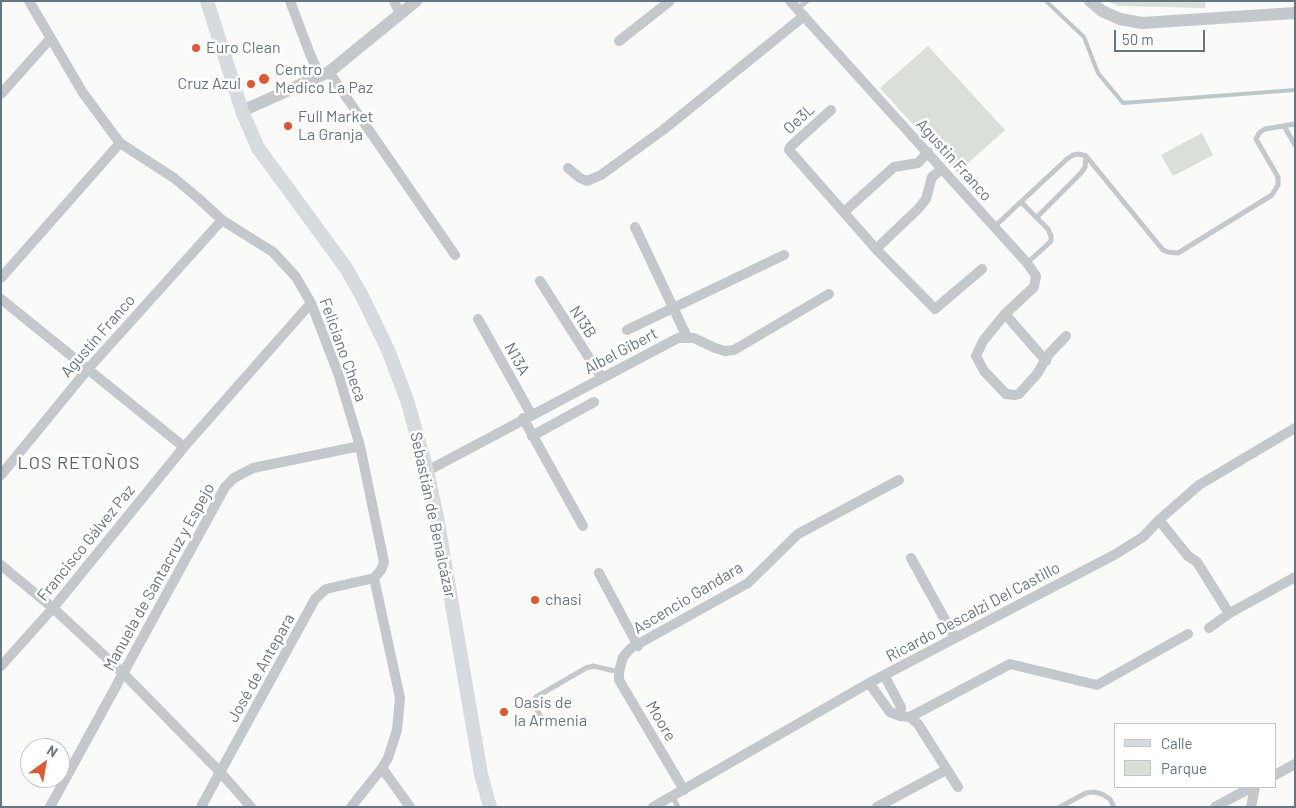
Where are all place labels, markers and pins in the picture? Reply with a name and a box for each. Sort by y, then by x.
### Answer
place label: Euro Clean [206,38,281,58]
marker: Euro Clean [190,42,202,54]
place label: Centro Medico La Paz [275,60,373,98]
marker: Centro Medico La Paz [257,72,271,86]
place label: Cruz Azul [177,74,241,94]
marker: Cruz Azul [245,78,257,90]
place label: Full Market La Granja [298,107,373,145]
marker: Full Market La Granja [282,120,294,132]
place label: chasi [545,590,582,610]
marker: chasi [529,594,541,606]
place label: Oasis de la Armenia [514,693,587,731]
marker: Oasis de la Armenia [498,706,510,718]

